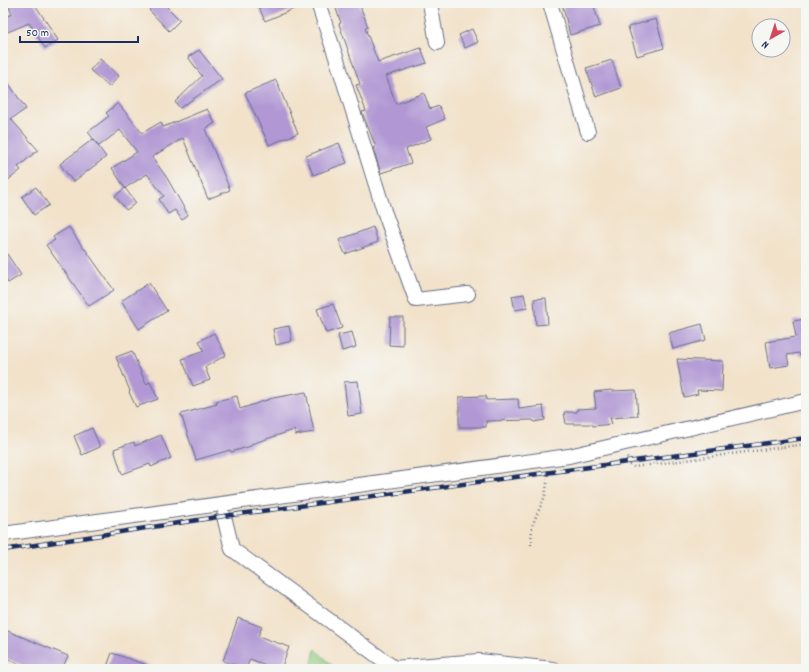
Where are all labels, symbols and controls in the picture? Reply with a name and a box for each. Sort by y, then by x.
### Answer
scale bar [20,18,138,44]
north arrow [751,18,791,58]
text: 50 m [26,25,49,42]
text: N [758,36,773,52]

